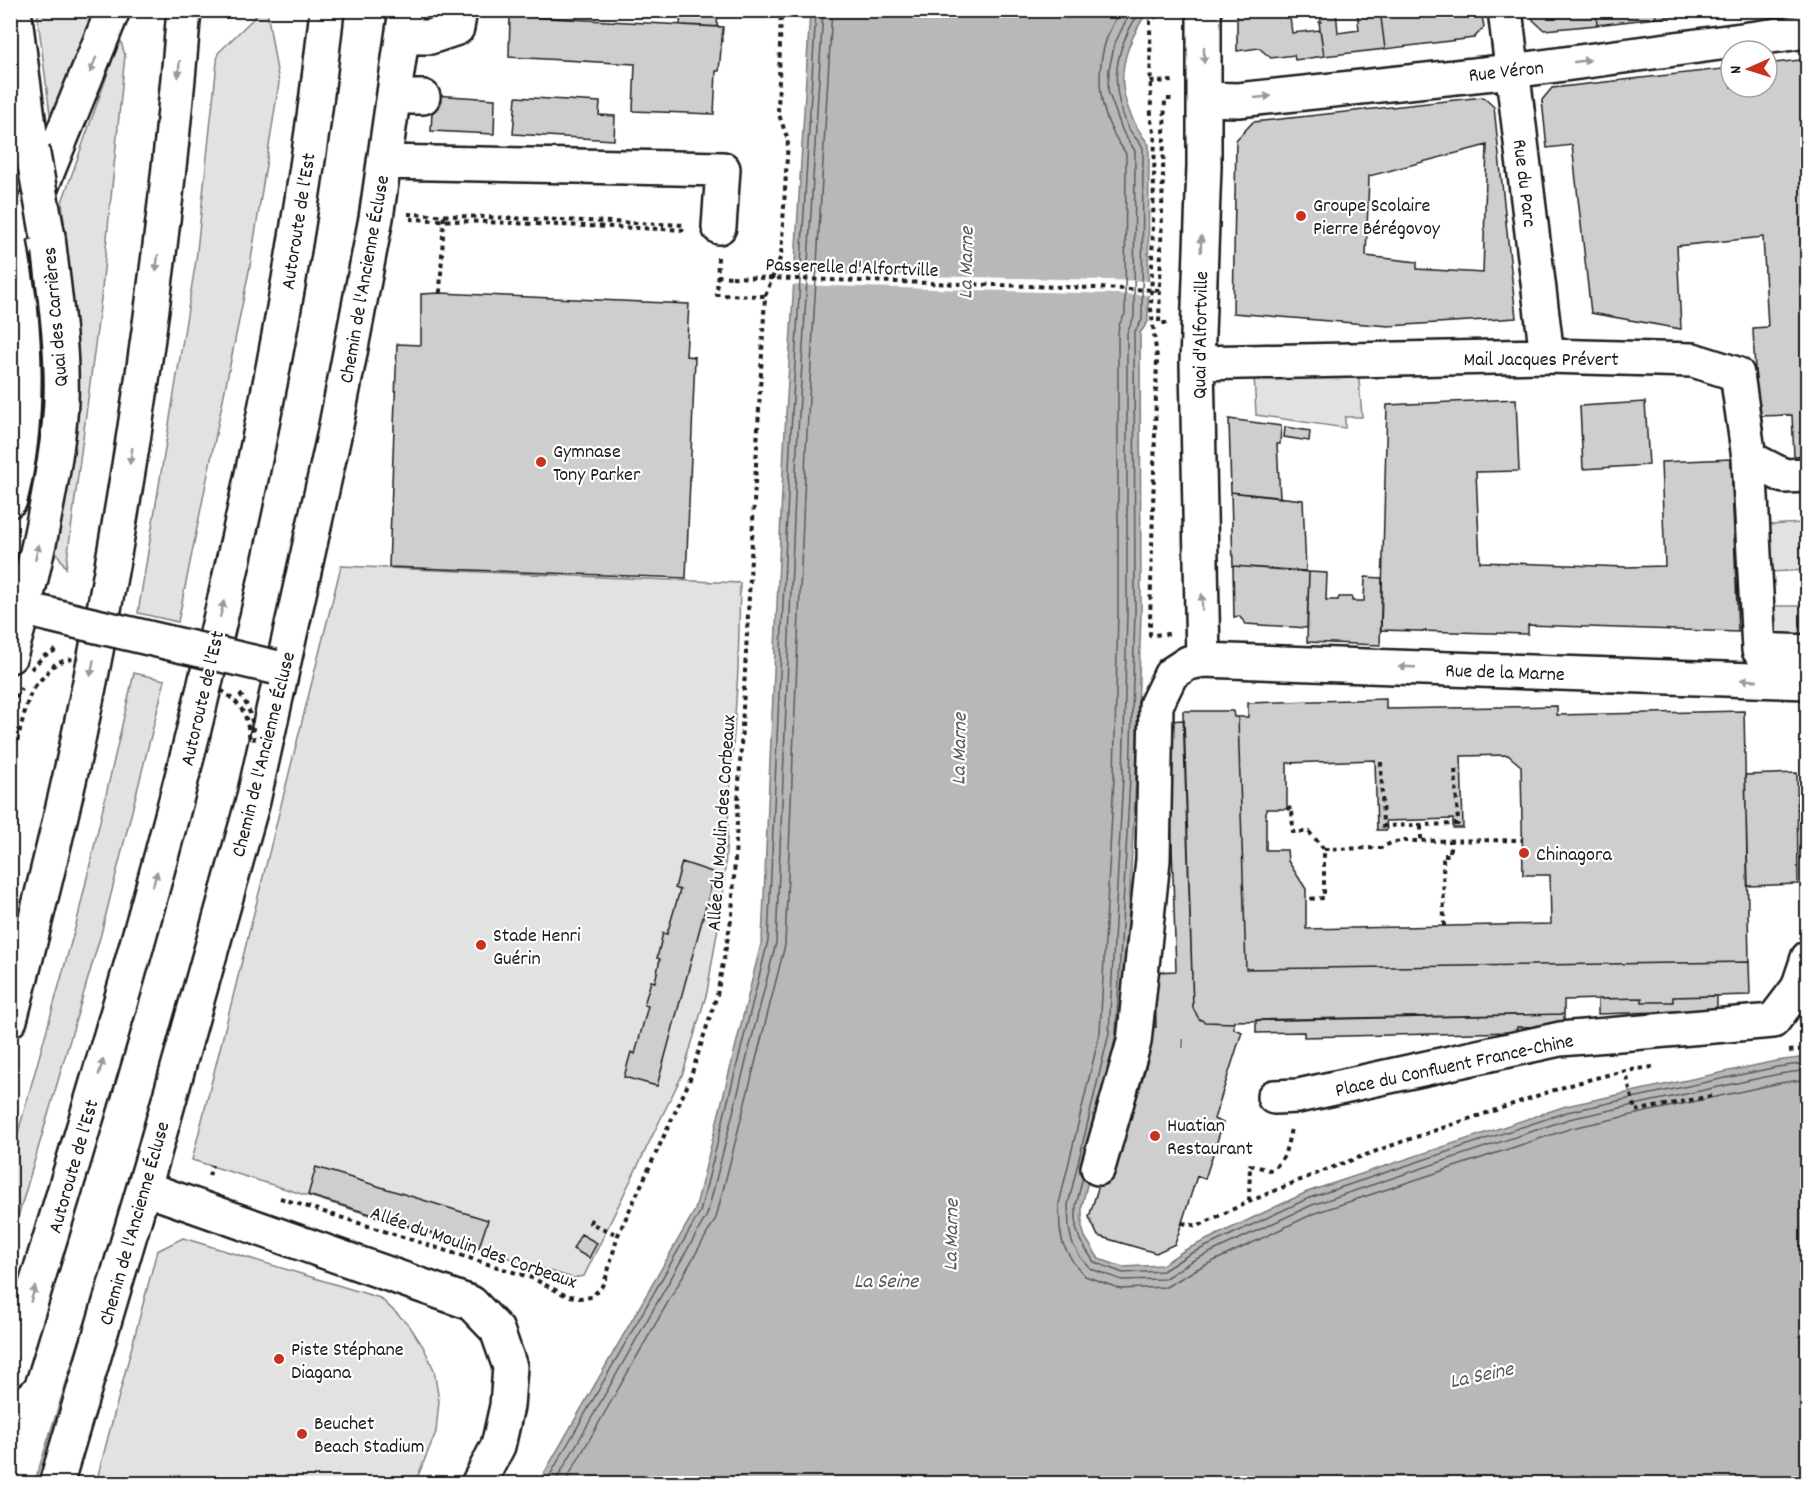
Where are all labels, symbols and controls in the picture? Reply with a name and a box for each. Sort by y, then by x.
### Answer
north arrow [1719,39,1779,99]
one-way arrow [1199,45,1209,64]
street label: Rue Véron [1467,55,1545,91]
one-way arrow [87,56,97,74]
one-way arrow [1572,57,1591,66]
one-way arrow [174,59,184,78]
text: N [1725,65,1748,74]
one-way arrow [1253,92,1272,102]
street label: Rue du Parc [1504,138,1542,229]
street label: Autoroute de l’Est [275,151,325,292]
street label: Chemin de l'Ancienne Écluse [334,173,398,386]
place label: Groupe Scolaire Pierre Bérégovoy [1313,193,1441,244]
marker: Groupe Scolaire Pierre Bérégovoy [1294,209,1308,223]
water label: La Marne [952,225,984,299]
one-way arrow [1196,234,1205,253]
street label: Quai des Carrières [37,246,77,388]
street label: Passerelle d'Alfortville [765,252,939,286]
one-way arrow [153,253,162,272]
street label: Quai d'Alfortville [1187,271,1217,399]
street label: Mail Jacques Prévert [1463,347,1619,375]
place label: Gymnase Tony Parker [553,439,641,490]
one-way arrow [126,446,135,465]
marker: Gymnase Tony Parker [534,455,548,469]
one-way arrow [33,542,42,561]
one-way arrow [1197,592,1207,611]
one-way arrow [217,599,227,618]
street label: Autoroute de l’Est [175,628,233,769]
street label: Chemin de l'Ancienne Écluse [226,649,304,860]
street label: Rue de la Marne [1445,658,1565,690]
one-way arrow [87,659,96,678]
one-way arrow [1398,663,1417,672]
one-way arrow [1740,675,1759,684]
water label: La Marne [945,711,977,785]
street label: Allée du Moulin des Corbeaux [701,714,745,932]
place label: Chinagora [1536,842,1612,870]
marker: Chinagora [1517,846,1531,860]
one-way arrow [150,870,160,888]
place label: Stade Henri Guérin [493,923,581,974]
marker: Stade Henri Guérin [474,938,488,952]
street label: Place du Confluent France-Chine [1333,1028,1577,1106]
house number: 1 [1179,1033,1183,1056]
one-way arrow [97,1058,106,1076]
street label: Autoroute de l’Est [42,1097,107,1237]
place label: Huatian Restaurant [1167,1113,1253,1164]
street label: Chemin de l'Ancienne Écluse [93,1118,178,1329]
marker: Huatian Restaurant [1148,1129,1162,1143]
water label: La Marne [937,1197,969,1271]
street label: Allée du Moulin des Corbeaux [366,1200,581,1298]
water label: La Seine [854,1268,920,1298]
one-way arrow [29,1285,38,1303]
place label: Piste Stéphane Diagana [291,1337,404,1388]
marker: Piste Stéphane Diagana [272,1352,286,1366]
water label: La Seine [1447,1355,1518,1398]
place label: Beuchet Beach Stadium [314,1411,424,1462]
marker: Beuchet Beach Stadium [295,1427,309,1441]

